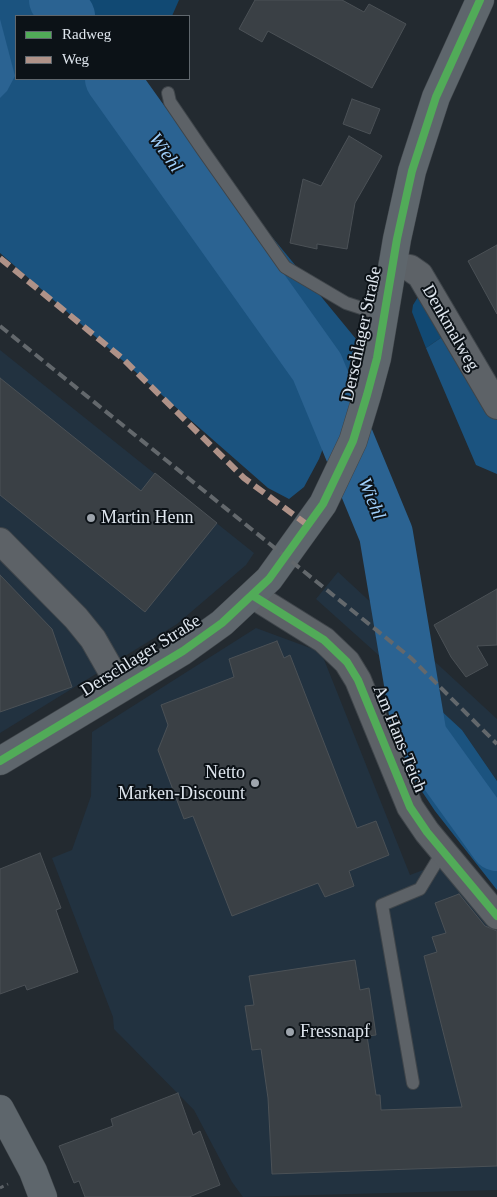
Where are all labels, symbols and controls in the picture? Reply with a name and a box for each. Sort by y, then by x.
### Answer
legend [15,15,190,80]
text: Radweg [62,26,111,42]
text: Weg [62,51,89,67]
water label: Wiehl [143,129,187,177]
street label: Derschlager Straße [337,265,387,403]
street label: Denkmalweg [417,281,483,375]
water label: Wiehl [352,475,390,523]
place label: Martin Henn [101,507,193,529]
marker: Martin Henn [85,512,97,524]
street label: Derschlager Straße [77,610,205,702]
street label: Am Hans-Teich [368,682,430,796]
place label: Netto Marken-Discount [118,762,245,804]
marker: Netto Marken-Discount [249,777,261,789]
place label: Fressnapf [300,1021,370,1043]
marker: Fressnapf [284,1026,296,1038]

